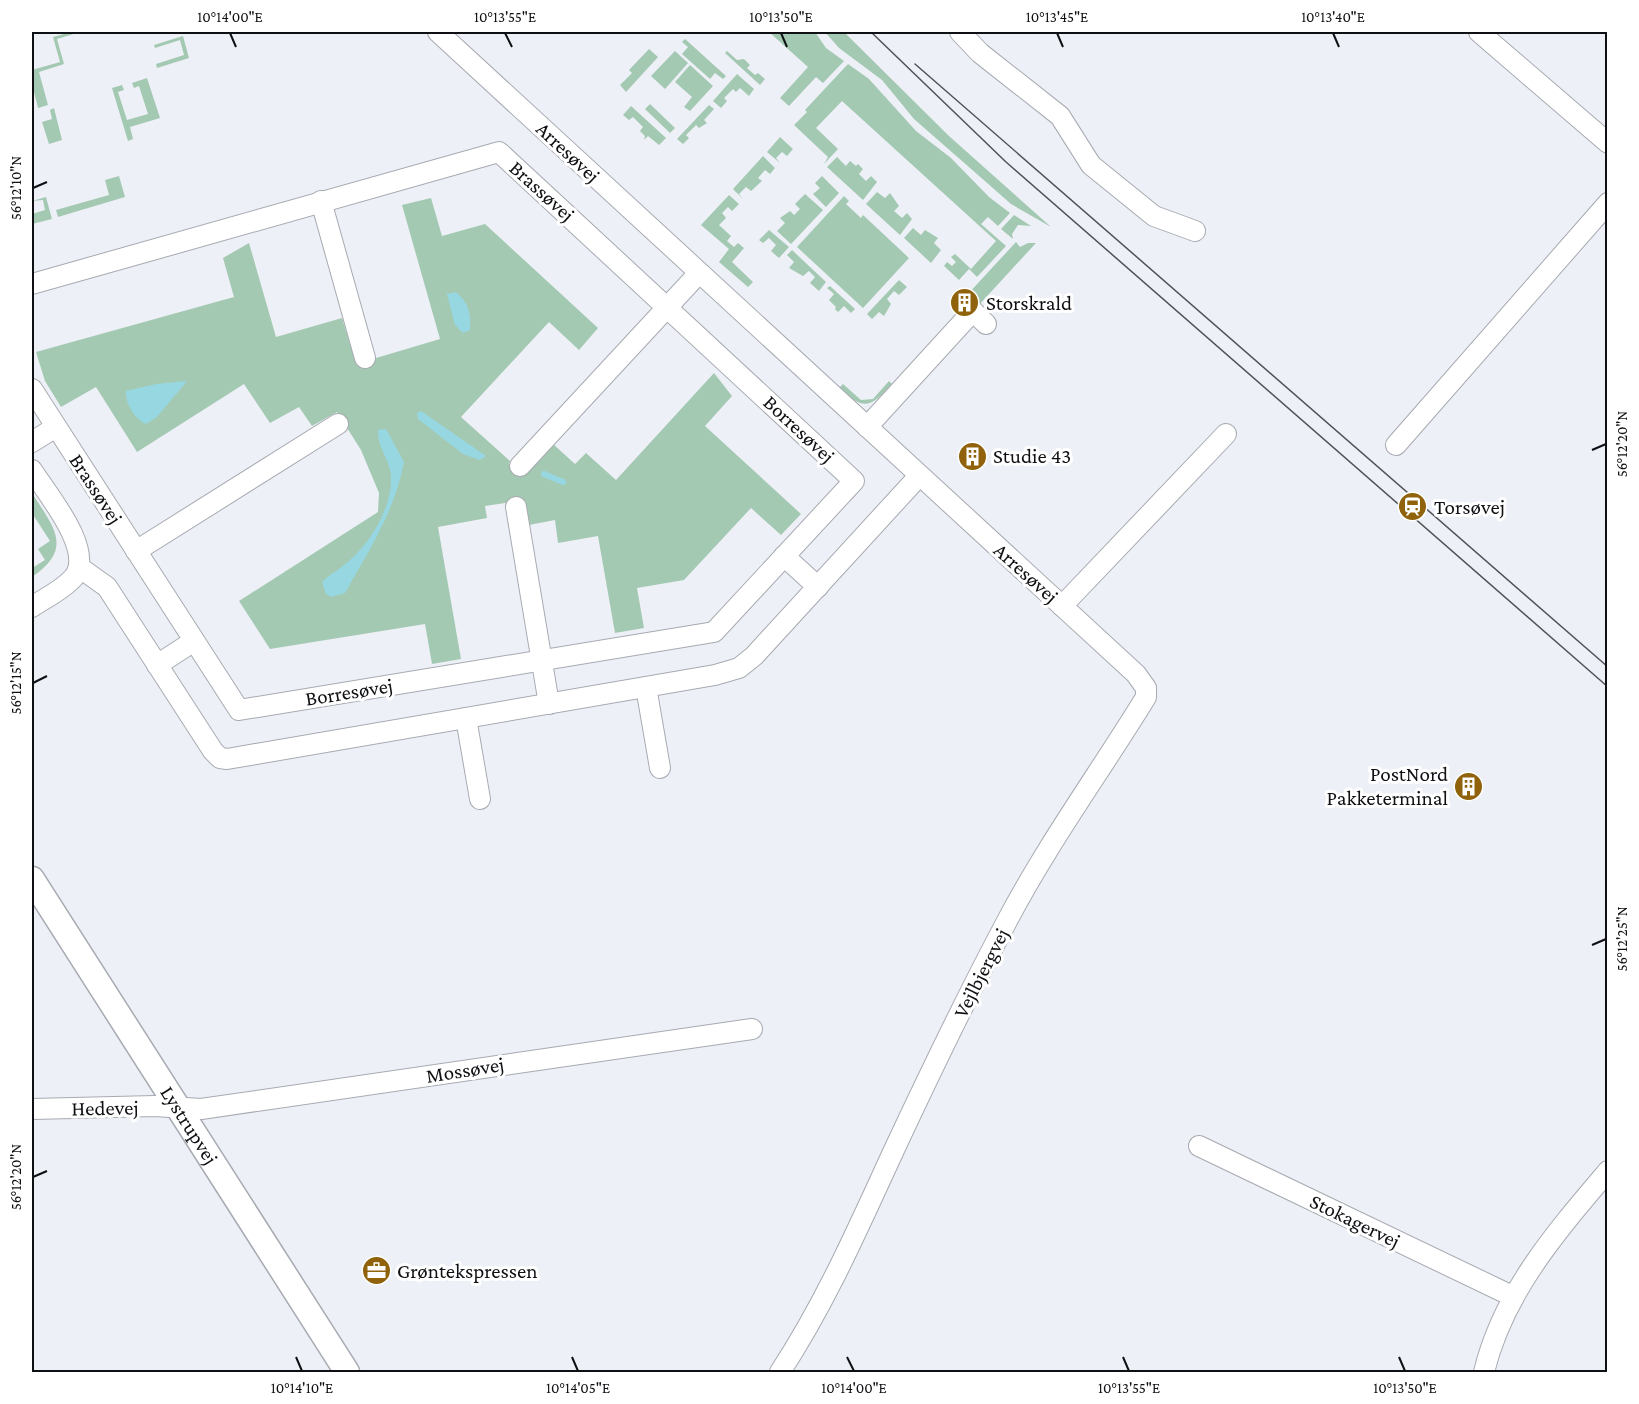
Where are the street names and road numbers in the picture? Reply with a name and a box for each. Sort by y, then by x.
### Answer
street label: Arresøvej [531,117,605,187]
street label: Brassøvej [505,156,579,226]
street label: Borresøvej [759,390,839,468]
street label: Brassøvej [64,449,128,529]
street label: Arresøvej [989,538,1063,608]
street label: Borresøvej [304,673,394,711]
street label: Vejlbjergvej [948,924,1014,1022]
street label: Mossøvej [424,1052,506,1088]
street label: Lystrupvej [155,1081,223,1169]
street label: Hedevej [71,1095,139,1121]
street label: Stokagervej [1306,1189,1404,1253]

